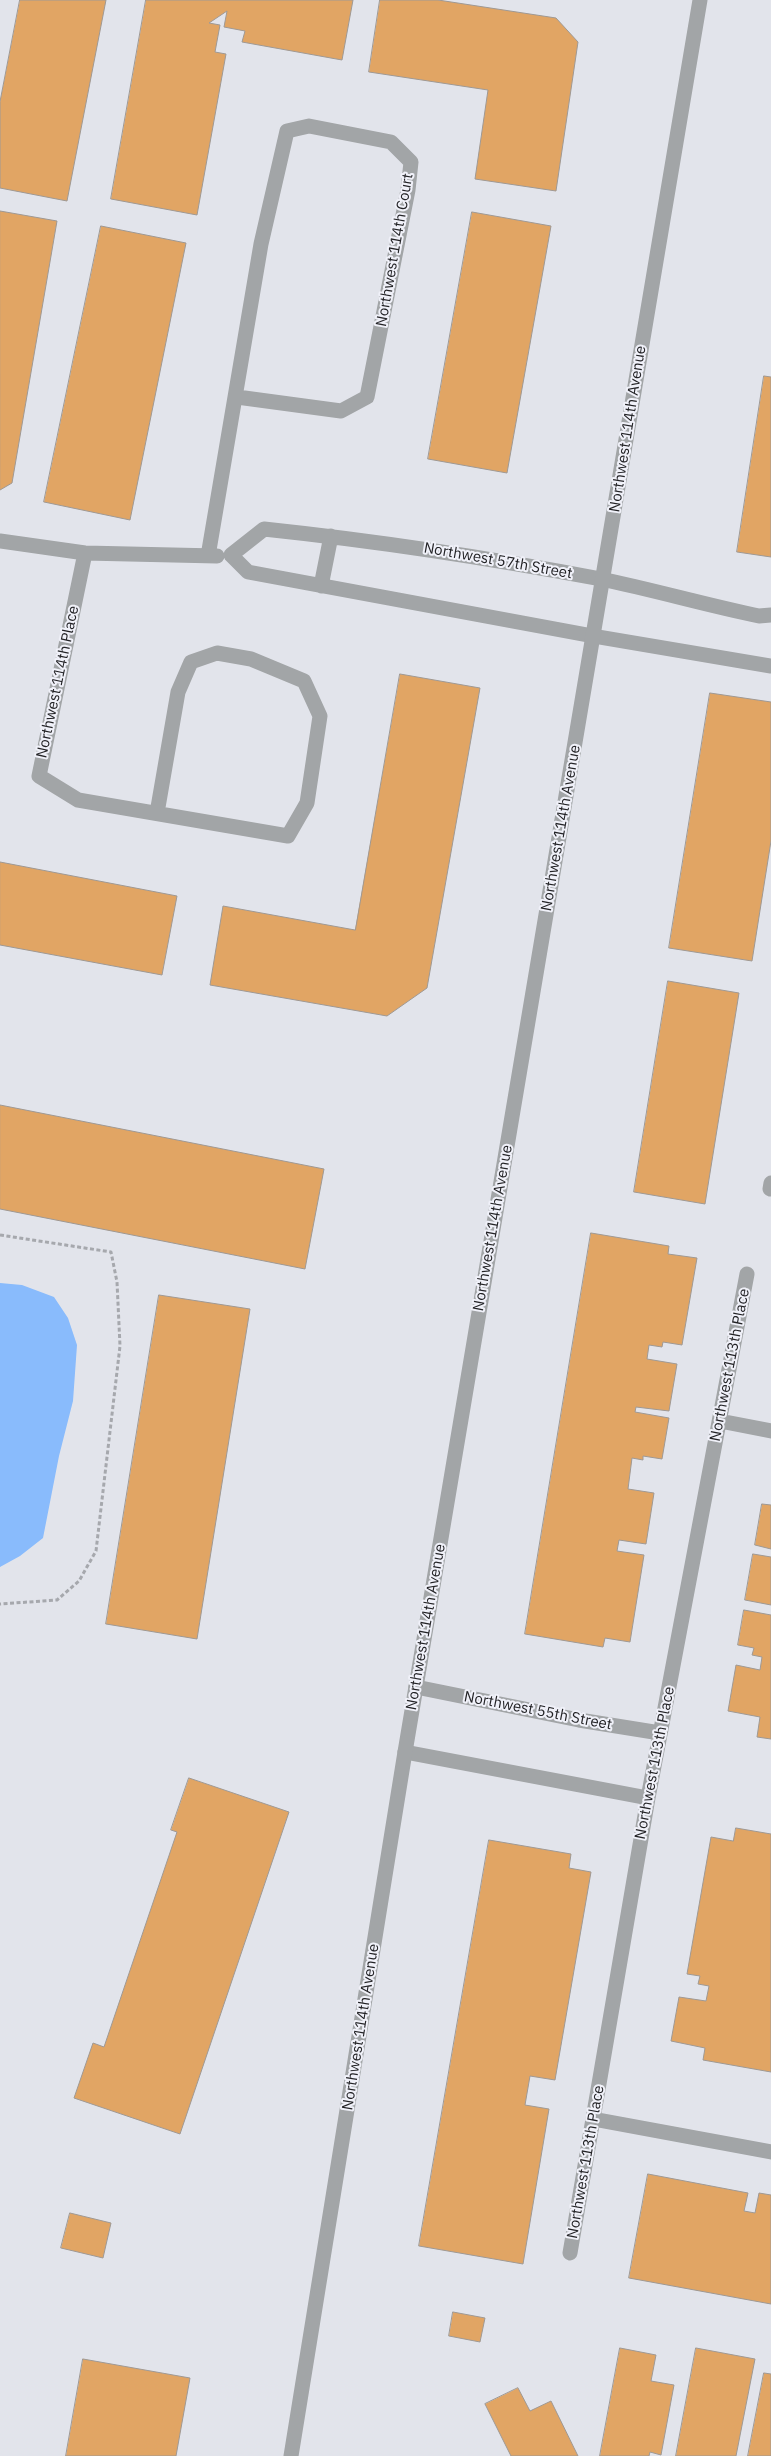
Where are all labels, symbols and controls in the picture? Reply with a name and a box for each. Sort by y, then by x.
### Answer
street label: Northwest 114th Court [373,172,417,328]
street label: Northwest 114th Avenue [606,344,650,514]
street label: Northwest 57th Street [422,539,574,583]
street label: Northwest 114th Place [33,604,83,760]
street label: Northwest 114th Avenue [538,744,584,912]
street label: Northwest 114th Avenue [470,1144,516,1312]
street label: Northwest 113th Place [706,1287,754,1443]
street label: Northwest 114th Avenue [403,1543,449,1711]
street label: Northwest 113th Place [631,1685,679,1841]
street label: Northwest 55th Street [462,1688,614,1734]
street label: Northwest 114th Avenue [339,1942,383,2112]
street label: Northwest 113th Place [564,2084,608,2240]

